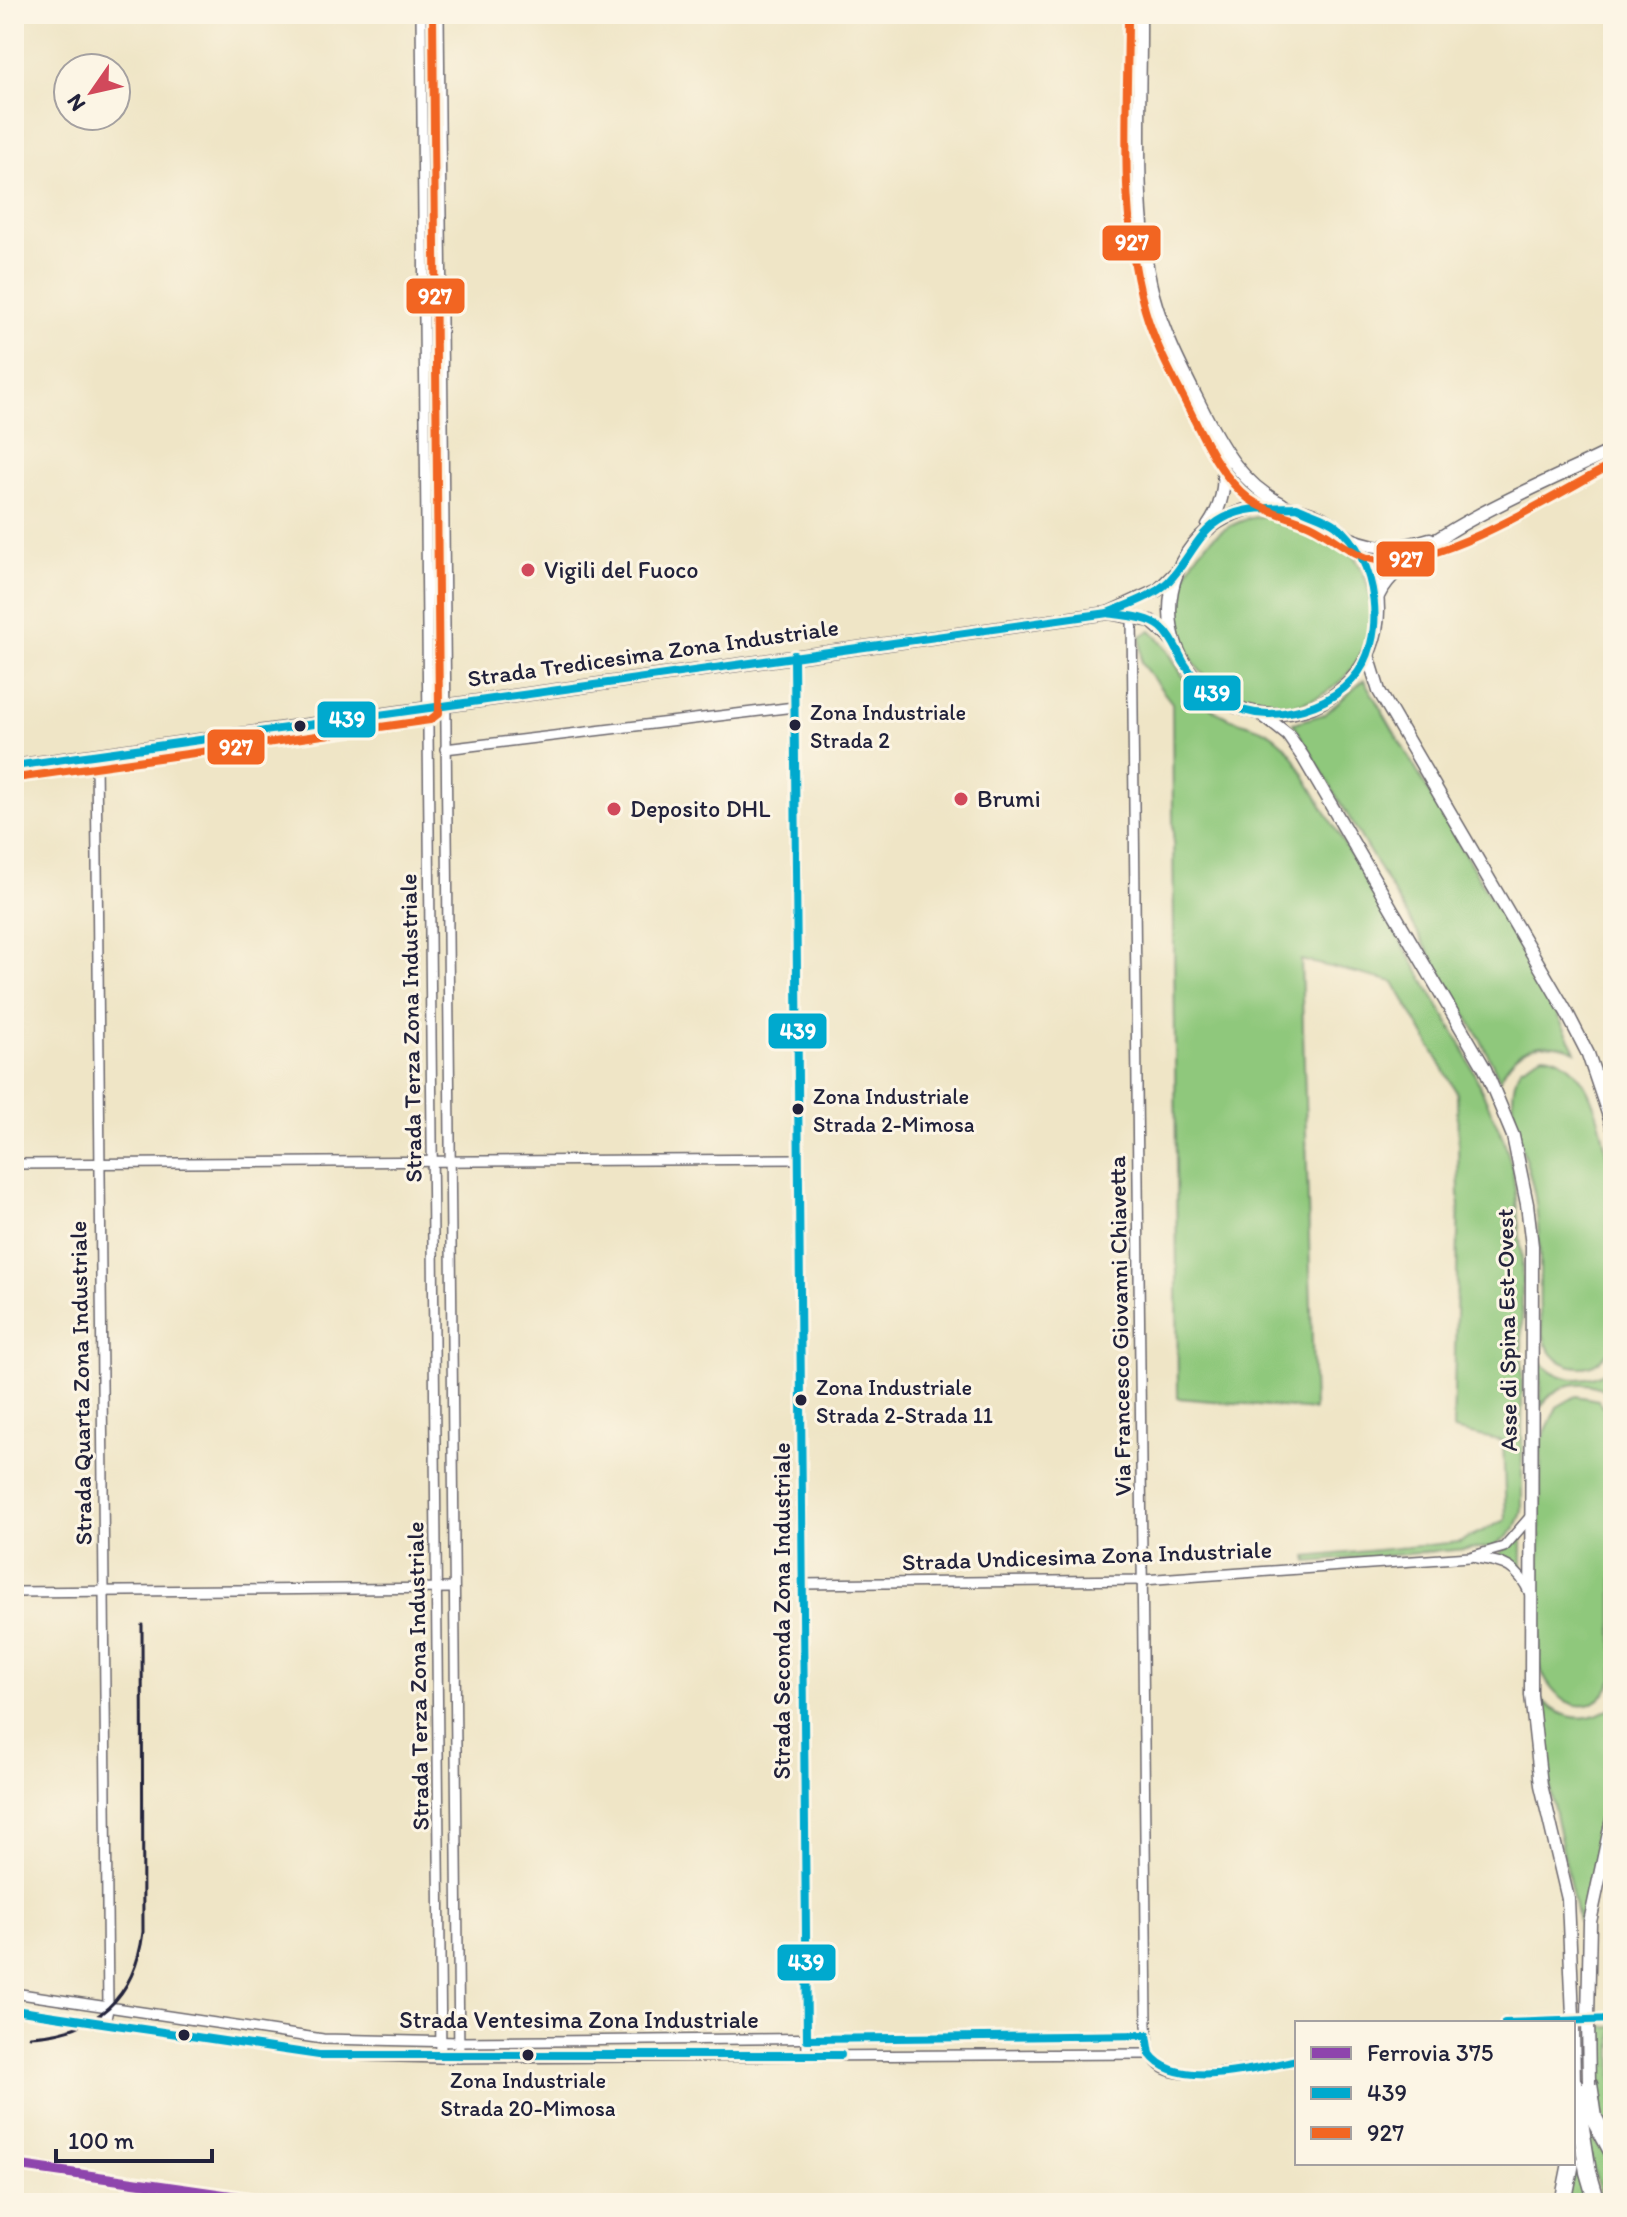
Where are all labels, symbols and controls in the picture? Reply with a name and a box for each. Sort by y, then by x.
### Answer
north arrow [52,52,132,132]
text: N [60,89,91,117]
line badge: 927 [1101,224,1162,262]
text: 927 [1115,229,1149,256]
line badge: 927 [405,277,466,315]
text: 927 [418,283,452,310]
line badge: 927 [1375,540,1436,578]
text: 927 [1389,546,1423,573]
place label: Vigili del Fuoco [544,555,699,584]
marker: Vigili del Fuoco [519,561,537,579]
street label: Strada Tredicesima Zona Industriale [466,612,840,693]
line badge: 439 [1182,674,1242,712]
text: 439 [1194,680,1230,707]
place label: Zona Industriale Strada 2 [810,699,966,754]
line badge: 439 [316,700,377,739]
text: 439 [329,706,365,733]
marker: Zona Industriale Strada 2 [787,717,803,733]
unlabelled marker [292,718,308,734]
line badge: 927 [206,728,266,766]
text: 927 [219,734,253,761]
place label: Brumi [977,784,1041,813]
marker: Brumi [952,790,970,808]
place label: Deposito DHL [630,794,770,823]
marker: Deposito DHL [605,800,623,818]
street label: Strada Terza Zona Industriale [393,873,428,1183]
line badge: 439 [767,1012,828,1050]
text: 439 [780,1018,816,1045]
place label: Zona Industriale Strada 2-Mimosa [813,1083,975,1138]
marker: Zona Industriale Strada 2-Mimosa [790,1101,806,1117]
street label: Via Francesco Giovanni Chiavetta [1102,1155,1137,1497]
street label: Asse di Spina Est-Ovest [1490,1208,1523,1452]
street label: Strada Quarta Zona Industriale [63,1220,98,1546]
place label: Zona Industriale Strada 2-Strada 11 [816,1374,993,1429]
marker: Zona Industriale Strada 2-Strada 11 [793,1392,809,1408]
street label: Strada Seconda Zona Industriale [767,1442,796,1780]
street label: Strada Terza Zona Industriale [400,1521,435,1831]
street label: Strada Undicesima Zona Industriale [902,1535,1272,1576]
line badge: 439 [776,1943,837,1982]
text: 439 [788,1949,824,1976]
street label: Strada Ventesima Zona Industriale [399,2005,759,2034]
legend [1295,2021,1575,2165]
unlabelled marker [176,2027,192,2043]
text: Ferrovia 375 [1367,2038,1493,2067]
marker: Zona Industriale Strada 20-Mimosa [520,2047,536,2063]
place label: Zona Industriale Strada 20-Mimosa [440,2067,616,2122]
text: 439 [1367,2078,1407,2107]
scale bar [56,2113,212,2163]
text: 927 [1367,2118,1404,2147]
text: 100 m [68,2126,134,2155]

